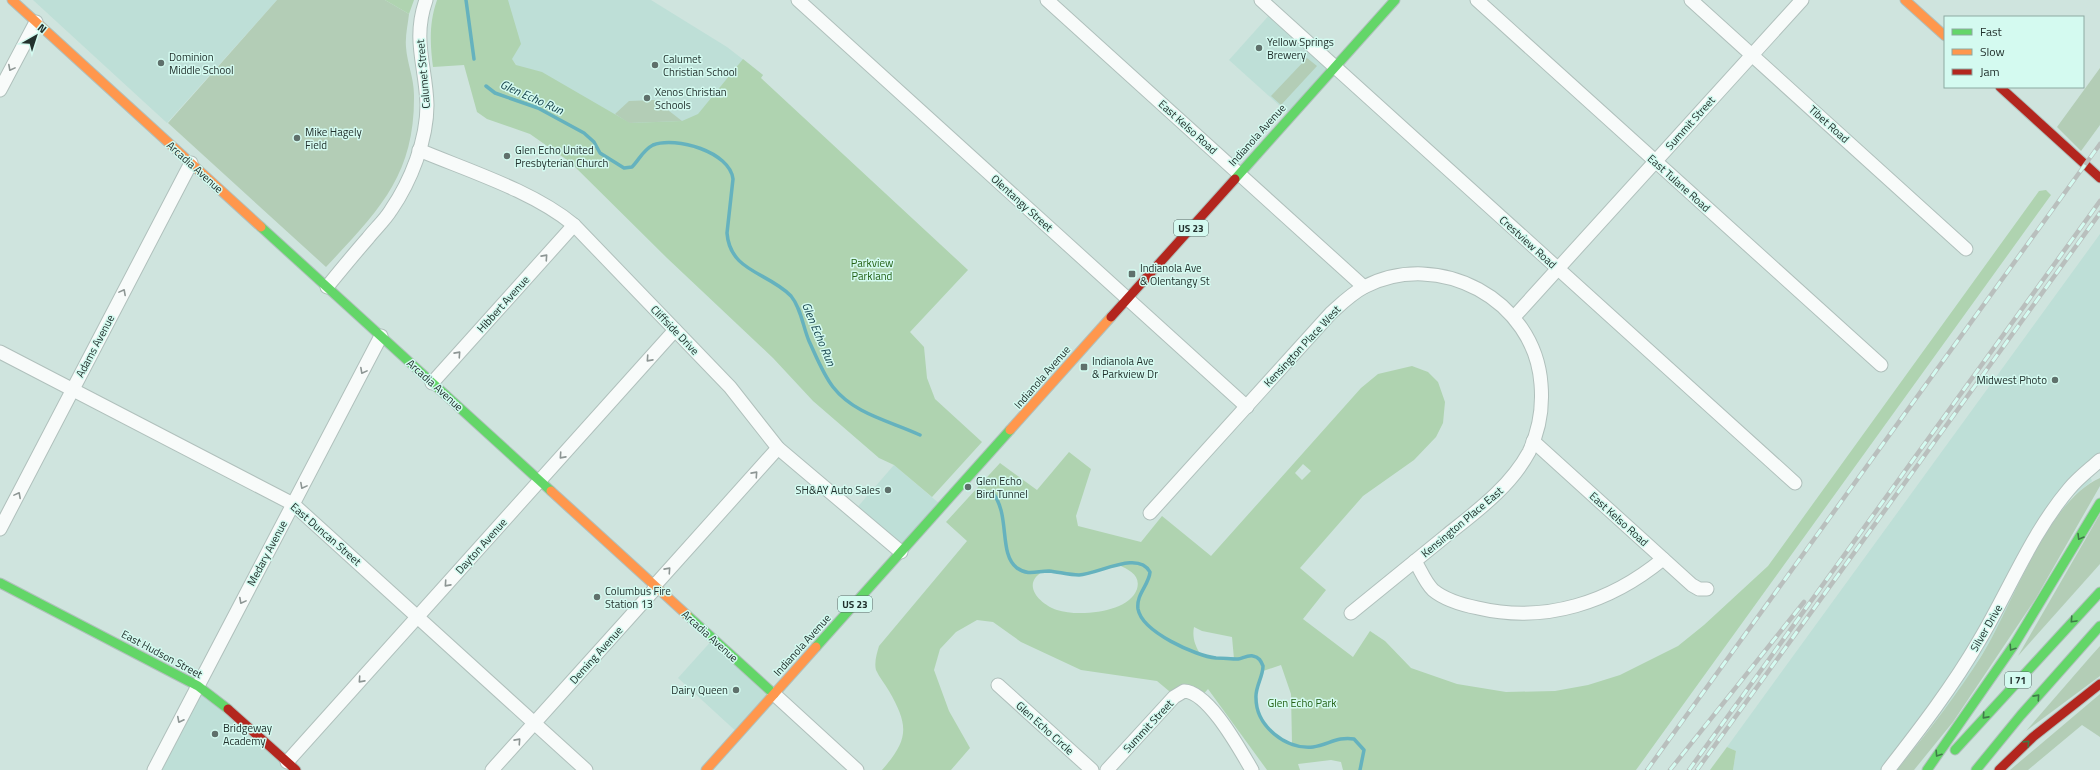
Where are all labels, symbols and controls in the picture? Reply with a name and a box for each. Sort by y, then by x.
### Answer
north arrow [16,16,56,56]
legend [1944,16,2084,88]
text: N [34,20,50,37]
text: Fast [1980,22,2003,41]
place label: Yellow Springs Brewery [1267,34,1334,63]
street label: Calumet Street [412,39,434,109]
text: Slow [1980,42,2005,61]
marker: Yellow Springs Brewery [1254,43,1264,53]
place label: Dominion Middle School [169,49,234,78]
place label: Calumet Christian School [663,51,737,80]
marker: Dominion Middle School [156,58,166,68]
marker: Calumet Christian School [650,60,660,70]
text: Jam [1980,62,2000,81]
one-way arrow [9,64,16,72]
water label: Glen Echo Run [497,75,568,120]
place label: Xenos Christian Schools [655,84,727,113]
marker: Xenos Christian Schools [642,93,652,103]
street label: Summit Street [1662,93,1719,153]
street label: East Kelso Road [1155,96,1221,158]
street label: Indianola Avenue [1225,100,1290,170]
street label: Tibet Road [1805,101,1853,147]
place label: Mike Hagely Field [305,124,362,153]
marker: Mike Hagely Field [292,133,302,143]
street label: Arcadia Avenue [163,137,227,197]
place label: Glen Echo United Presbyterian Church [515,142,609,171]
street label: East Tulane Road [1644,150,1714,216]
marker: Glen Echo United Presbyterian Church [502,151,512,161]
street label: Olentangy Street [988,171,1057,235]
street label: Crestview Road [1496,212,1560,272]
road number: US 23 [1174,220,1208,236]
one-way arrow [540,254,548,262]
park label: Parkview Parkland [851,255,894,284]
place label: Indianola Ave & Olentangy St [1140,260,1210,289]
marker: Indianola Ave & Olentangy St [1127,269,1137,279]
street label: Hibbert Avenue [473,272,533,336]
one-way arrow [119,289,126,297]
water label: Glen Echo Run [797,299,841,370]
street label: Cliffside Drive [647,302,703,359]
street label: Kensington Place West [1260,302,1344,390]
street label: Adams Avenue [72,311,118,380]
street label: Indianola Avenue [1010,342,1074,412]
one-way arrow [453,351,461,359]
place label: Indianola Ave & Parkview Dr [1092,353,1158,382]
one-way arrow [647,354,654,361]
street label: Arcadia Avenue [403,355,467,415]
marker: Indianola Ave & Parkview Dr [1079,362,1089,372]
one-way arrow [360,367,368,374]
place label: Midwest Photo [1976,372,2047,388]
marker: Midwest Photo [2050,375,2060,385]
one-way arrow [560,451,567,458]
one-way arrow [751,471,758,478]
place label: Glen Echo Bird Tunnel [976,473,1028,502]
one-way arrow [300,482,307,489]
place label: SH&AY Auto Sales [796,482,880,498]
marker: Glen Echo Bird Tunnel [963,482,973,492]
street label: Kensington Place East [1418,483,1506,561]
marker: SH&AY Auto Sales [883,485,893,495]
street label: East Kelso Road [1586,488,1652,550]
one-way arrow [13,491,21,499]
street label: East Duncan Street [287,499,365,569]
street label: Dayton Avenue [452,514,511,577]
street label: Medary Avenue [243,517,291,589]
one-way arrow [2078,533,2085,540]
one-way arrow [664,568,671,575]
one-way arrow [445,579,452,586]
place label: Columbus Fire Station 13 [605,583,671,612]
marker: Columbus Fire Station 13 [592,592,602,602]
road number: US 23 [838,596,872,612]
one-way arrow [239,597,247,604]
street label: Silver Drive [1966,601,2006,654]
street label: Arcadia Avenue [678,606,742,666]
street label: Indianola Avenue [770,610,835,680]
one-way arrow [2071,615,2078,623]
street label: Deming Avenue [566,622,627,687]
street label: East Hudson Street [119,626,205,682]
one-way arrow [2009,644,2017,651]
road number: I 71 [2005,672,2031,688]
one-way arrow [358,676,365,683]
place label: Dairy Queen [671,682,728,698]
marker: Dairy Queen [731,685,741,695]
one-way arrow [2032,694,2039,702]
park label: Glen Echo Park [1267,695,1337,711]
street label: Summit Street [1119,696,1177,756]
street label: Glen Echo Circle [1012,698,1078,759]
one-way arrow [1983,711,1990,719]
one-way arrow [177,716,185,723]
place label: Bridgeway Academy [223,720,273,749]
marker: Bridgeway Academy [210,729,220,739]
one-way arrow [513,738,521,746]
one-way arrow [2022,740,2030,748]
one-way arrow [1935,750,1942,757]

